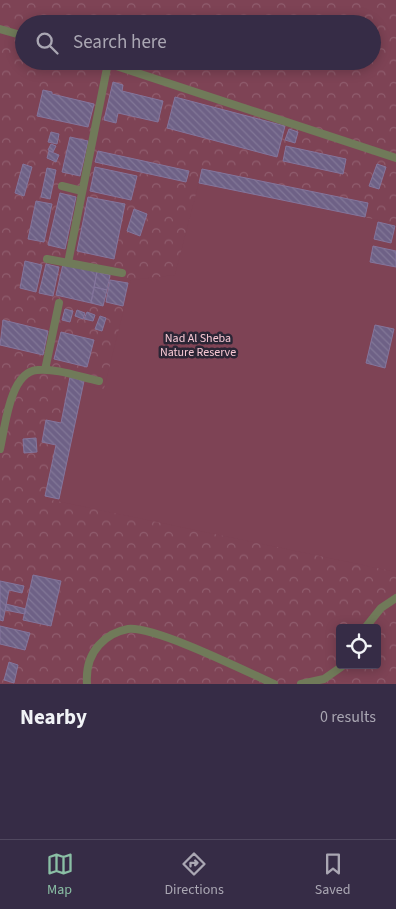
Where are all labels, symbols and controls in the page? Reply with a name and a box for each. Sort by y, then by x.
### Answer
search box [15,15,381,70]
icon: search [33,29,61,57]
text: Search here [73,29,167,56]
park label: Nad Al Sheba Nature Reserve [160,330,236,361]
map controls [336,624,381,669]
button: locate [336,624,381,669]
text: Nearby [20,702,87,732]
text: 0 results [320,706,376,728]
tab: Map [46,850,74,900]
tab: Directions [165,850,224,900]
tab: Saved [315,850,350,900]

